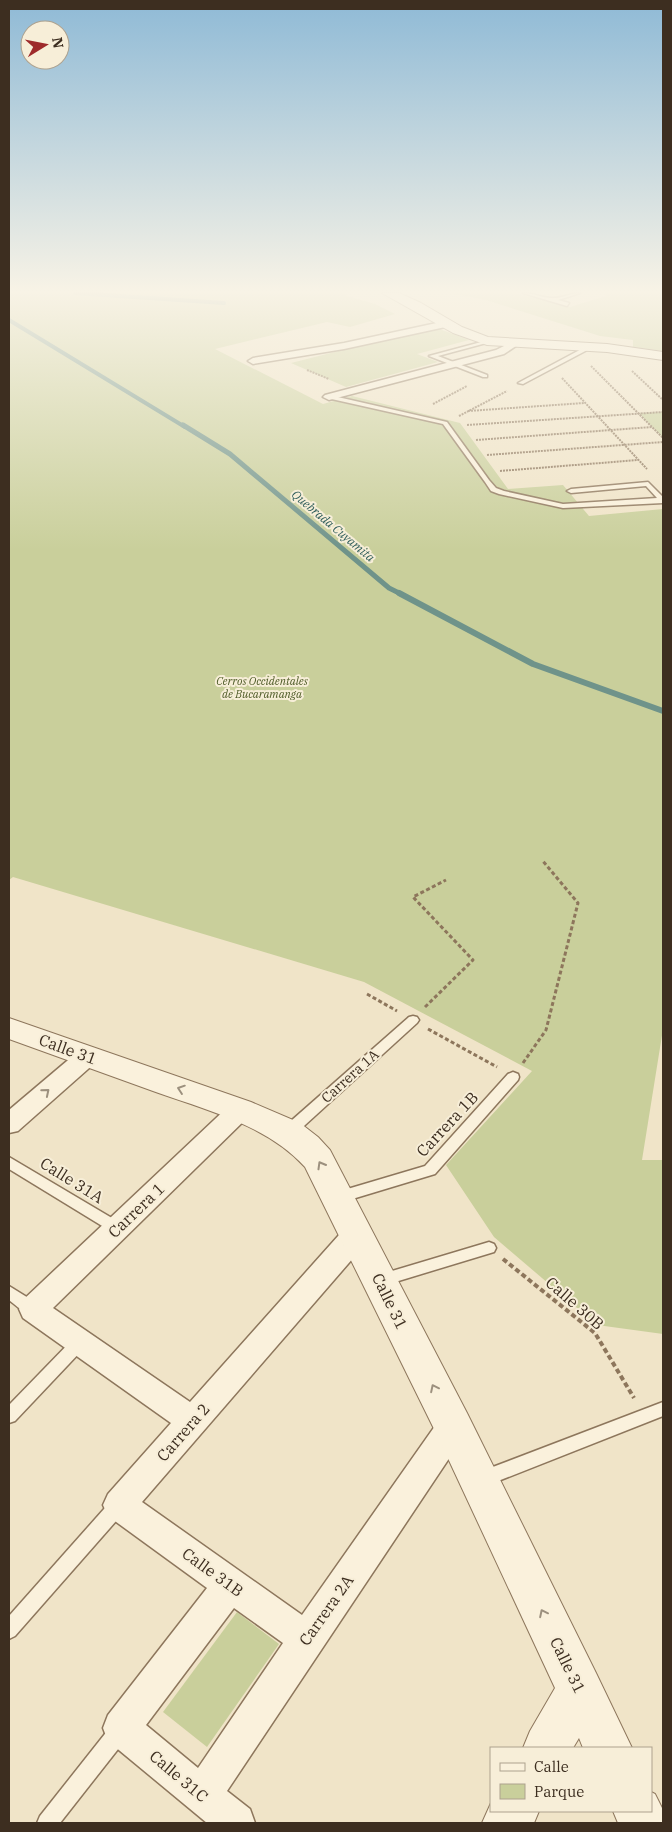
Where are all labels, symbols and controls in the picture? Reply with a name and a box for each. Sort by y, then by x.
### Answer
north arrow [20,20,70,70]
text: N [48,36,68,50]
water label: Quebrada Cuyamita [289,487,378,565]
park label: Cerros Occidentales de Bucaramanga [216,674,309,701]
street label: Calle 31 [36,1029,100,1069]
street label: Carrera 1A [317,1045,383,1107]
one-way arrow [178,1085,186,1095]
street label: Carrera 1B [412,1087,482,1161]
one-way arrow [40,1090,49,1098]
street label: Calle 31A [37,1153,107,1207]
one-way arrow [317,1162,327,1171]
street label: Carrera 1 [104,1178,168,1242]
street label: Calle 31 [368,1270,412,1332]
street label: Calle 30B [542,1272,608,1334]
one-way arrow [430,1385,440,1394]
street label: Carrera 2 [152,1399,214,1465]
street label: Calle 31B [178,1543,248,1601]
street label: Carrera 2A [294,1571,358,1649]
one-way arrow [539,1609,549,1618]
street label: Calle 31 [546,1634,590,1696]
street label: Calle 31C [146,1746,212,1806]
legend [490,1747,652,1812]
text: Calle [534,1757,569,1776]
text: Parque [534,1782,584,1801]

